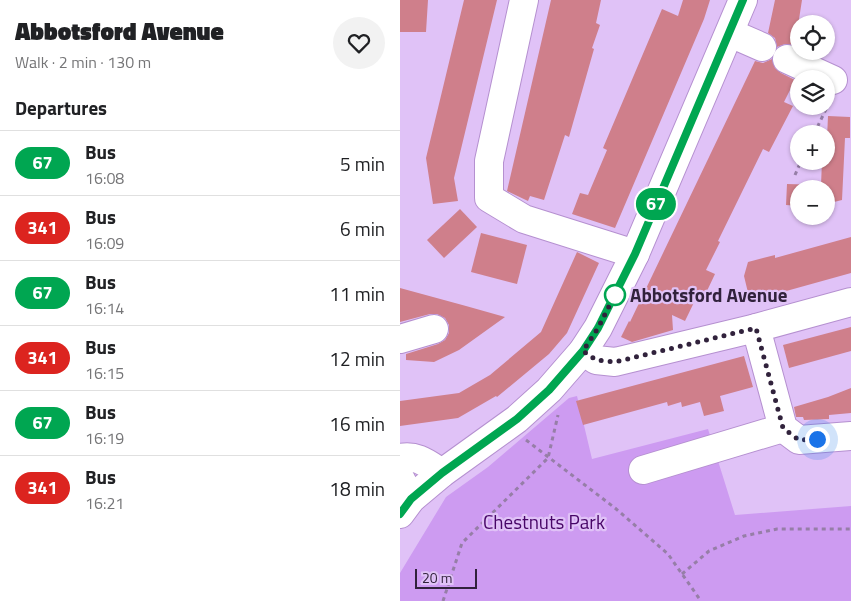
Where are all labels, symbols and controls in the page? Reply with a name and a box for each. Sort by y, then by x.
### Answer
text: Abbotsford Avenue [15,13,224,49]
map controls [790,15,835,225]
button: locate [790,15,835,60]
button: heart [333,17,385,69]
text: Walk · 2 min · 130 m [15,50,151,74]
button: layers [790,70,835,115]
text: Departures [15,93,107,122]
button: + [790,125,835,170]
text: Bus [85,137,116,166]
text: 67 [32,149,53,176]
text: 5 min [340,149,385,178]
text: 16:08 [85,166,124,190]
button: − [790,180,835,225]
line badge: 67 [634,188,678,220]
text: 67 [646,190,666,217]
text: Bus [85,202,116,231]
text: 341 [27,214,58,241]
text: 6 min [340,214,385,243]
text: 16:09 [85,231,124,255]
text: Bus [85,267,116,296]
text: 67 [32,279,53,306]
text: 11 min [329,279,385,308]
place label: Abbotsford Avenue [630,280,788,309]
marker: Abbotsford Avenue [604,284,626,306]
text: 16:14 [85,296,124,320]
text: Bus [85,332,116,361]
text: 341 [27,344,58,371]
text: 12 min [329,344,385,373]
text: 16:15 [85,361,124,385]
text: Bus [85,397,116,426]
text: 67 [32,409,53,436]
text: 16 min [329,409,385,438]
text: 16:19 [85,426,124,450]
your location [805,427,830,452]
text: Bus [85,462,116,491]
text: 341 [27,474,58,501]
text: 18 min [329,474,385,503]
text: 16:21 [85,491,124,515]
park label: Chestnuts Park [483,507,605,536]
scale bar [415,566,478,589]
text: 20 m [422,567,452,588]

